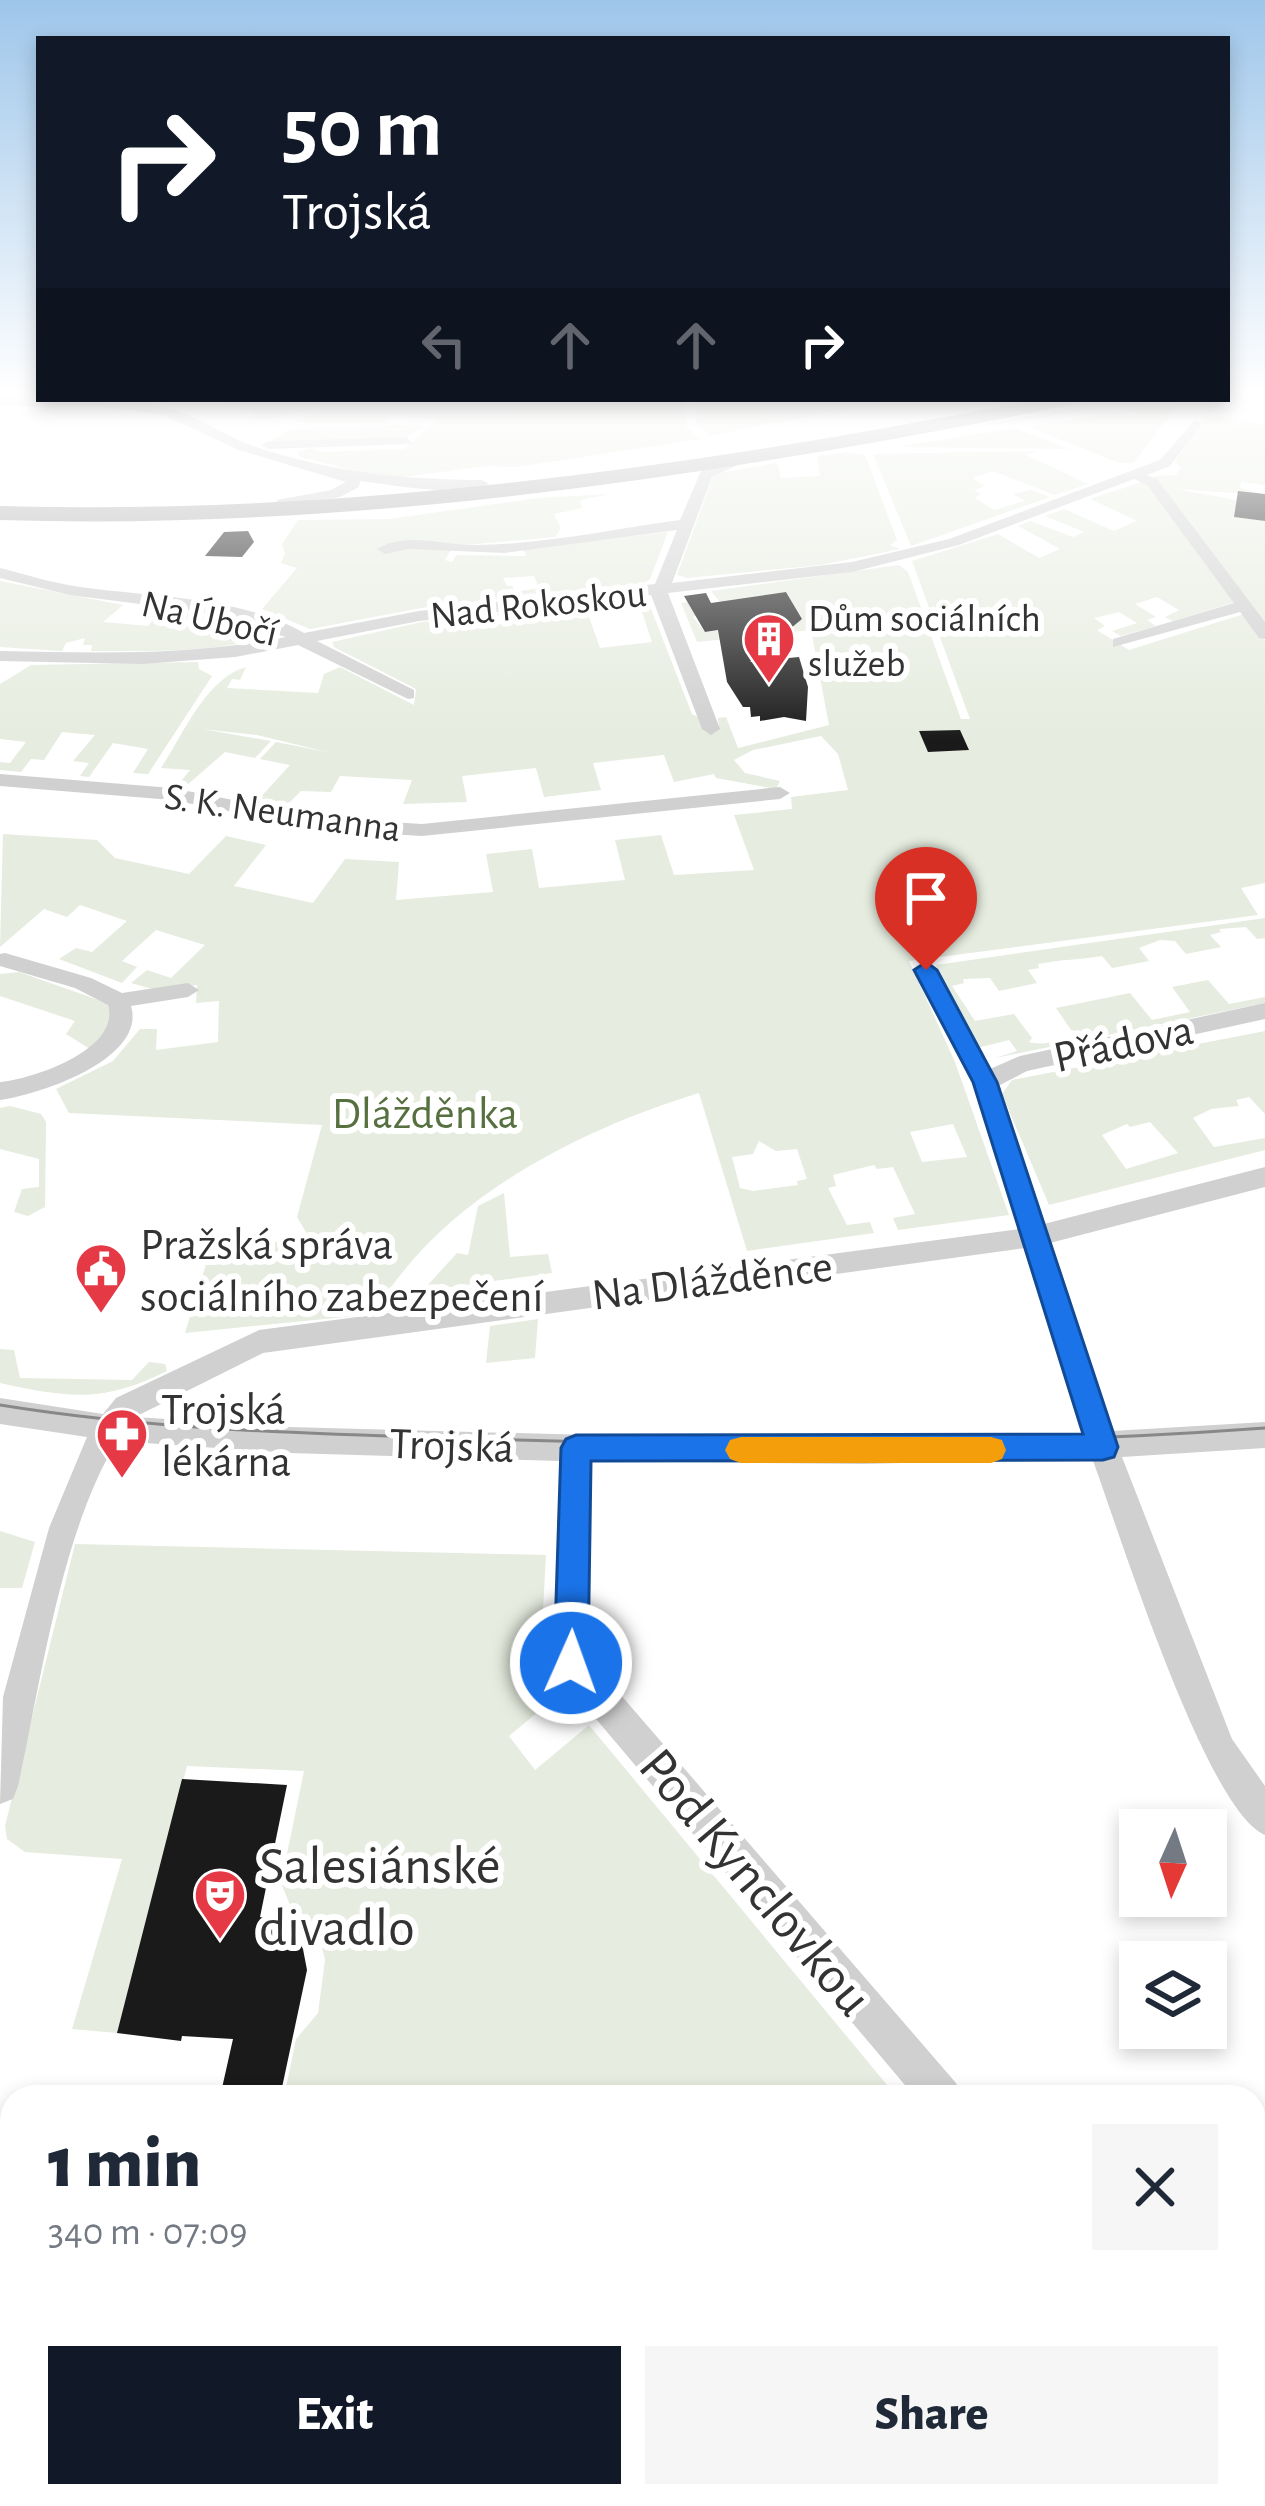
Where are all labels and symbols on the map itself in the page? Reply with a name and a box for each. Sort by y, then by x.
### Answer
street label: Nad Rokoskou [428,575,648,636]
street label: Na Úbočí [138,582,282,654]
place label: Dům sociálních služeb [808,600,1041,684]
building icon: Dům sociálních služeb [741,611,797,685]
street label: S. K. Neumanna [162,778,403,849]
pin [875,847,977,970]
street label: Přádova [1050,1008,1197,1081]
park label: Dlážděnka [332,1092,518,1137]
place label: Pražská správa sociálního zabezpečení [140,1223,545,1320]
public building icon: Pražská správa sociálního zabezpečení [73,1241,129,1315]
street label: Na Dlážděnce [589,1244,835,1319]
place label: Trojská lékárna [161,1388,291,1485]
pharmacy icon: Trojská lékárna [94,1406,150,1480]
street label: Trojská [389,1422,515,1471]
position arrow [508,1600,634,1726]
street label: Pod Kynclovkou [628,1740,881,2026]
north arrow [1119,1809,1227,1917]
place label: Salesiánské divadlo [259,1840,501,1956]
theatre icon: Salesiánské divadlo [192,1867,248,1941]

